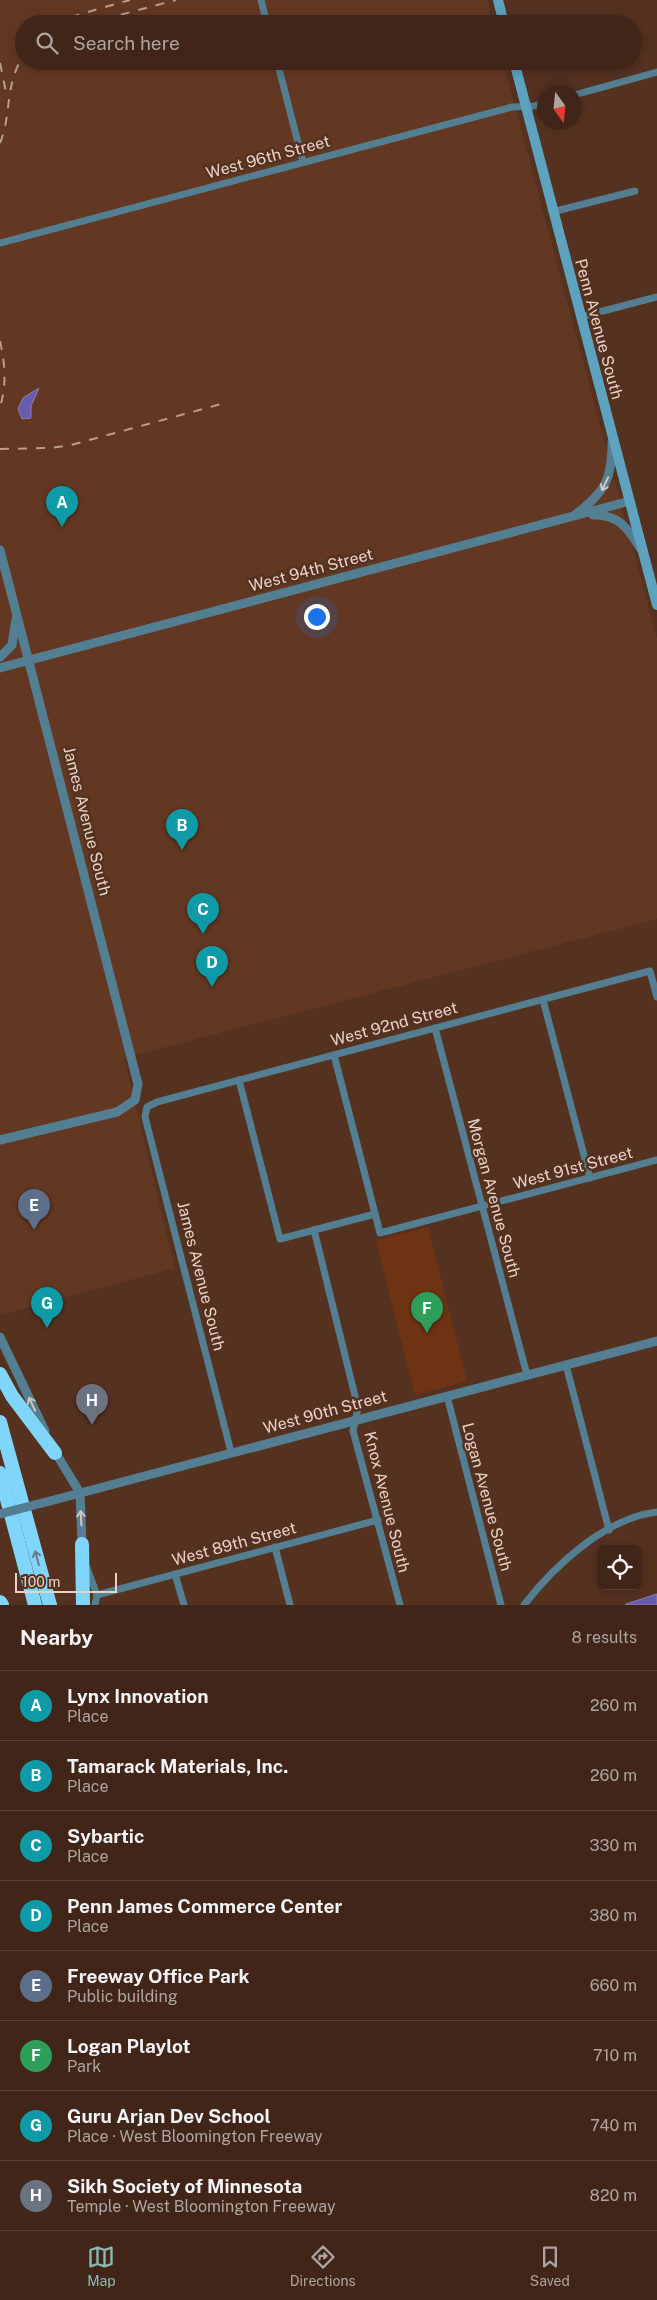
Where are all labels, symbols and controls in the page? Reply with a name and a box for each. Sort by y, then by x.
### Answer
search box [15,15,642,70]
icon: search [33,29,61,57]
text: Search here [73,32,180,54]
north arrow [537,85,582,130]
street label: West 96th Street [204,131,332,183]
street label: Penn Avenue South [571,257,627,401]
one-way arrow [600,476,610,491]
pin: A [46,486,78,527]
street label: West 94th Street [247,544,375,596]
your location [304,604,330,630]
street label: James Avenue South [59,744,115,898]
pin: B [166,809,198,850]
pin: C [187,893,219,934]
pin: D [196,946,228,987]
street label: West 92nd Street [329,998,459,1050]
street label: Morgan Avenue South [464,1116,524,1280]
street label: West 91st Street [511,1143,635,1193]
pin: E [18,1189,50,1230]
street label: James Avenue South [173,1199,229,1353]
pin: G [31,1287,63,1328]
pin: F [411,1292,443,1333]
pin: H [76,1384,108,1425]
street label: West 90th Street [261,1386,389,1438]
one-way arrow [26,1397,36,1412]
street label: Logan Avenue South [458,1421,516,1573]
street label: Knox Avenue South [360,1429,414,1575]
one-way arrow [76,1510,85,1526]
street label: West 89th Street [170,1518,298,1570]
map controls [597,1545,642,1590]
button: locate [597,1545,642,1590]
one-way arrow [32,1550,41,1566]
scale bar [15,1570,118,1593]
text: 100 m [22,1574,60,1590]
text: Nearby [20,1625,93,1650]
text: 8 results [572,1628,637,1647]
text: Lynx Innovation [67,1685,209,1707]
text: A [30,1696,42,1715]
text: 260 m [590,1696,637,1715]
text: Place [67,1707,109,1726]
text: Tamarack Materials, Inc. [67,1755,288,1777]
text: B [31,1766,41,1785]
text: 260 m [590,1766,637,1785]
text: Place [67,1777,109,1796]
text: Sybartic [67,1825,144,1847]
text: C [30,1836,42,1855]
text: 330 m [590,1836,637,1855]
text: Place [67,1847,109,1866]
text: Penn James Commerce Center [67,1895,342,1917]
text: D [30,1906,42,1925]
text: 380 m [589,1906,637,1925]
text: Place [67,1917,109,1936]
text: Freeway Office Park [67,1965,250,1987]
text: E [31,1976,41,1995]
text: 660 m [590,1976,637,1995]
text: Public building [67,1987,178,2006]
text: Logan Playlot [67,2035,190,2057]
text: F [31,2046,41,2065]
text: 710 m [593,2046,637,2065]
text: Park [67,2057,101,2076]
text: Guru Arjan Dev School [67,2105,271,2127]
text: G [30,2116,42,2135]
text: 740 m [590,2116,637,2135]
text: Place · West Bloomington Freeway [67,2127,323,2146]
text: Sikh Society of Minnesota [67,2175,302,2197]
text: H [30,2186,42,2205]
text: 820 m [590,2186,637,2205]
text: Temple · West Bloomington Freeway [67,2197,335,2216]
tab: Map [87,2243,116,2289]
tab: Directions [290,2243,356,2289]
tab: Saved [530,2243,570,2289]

